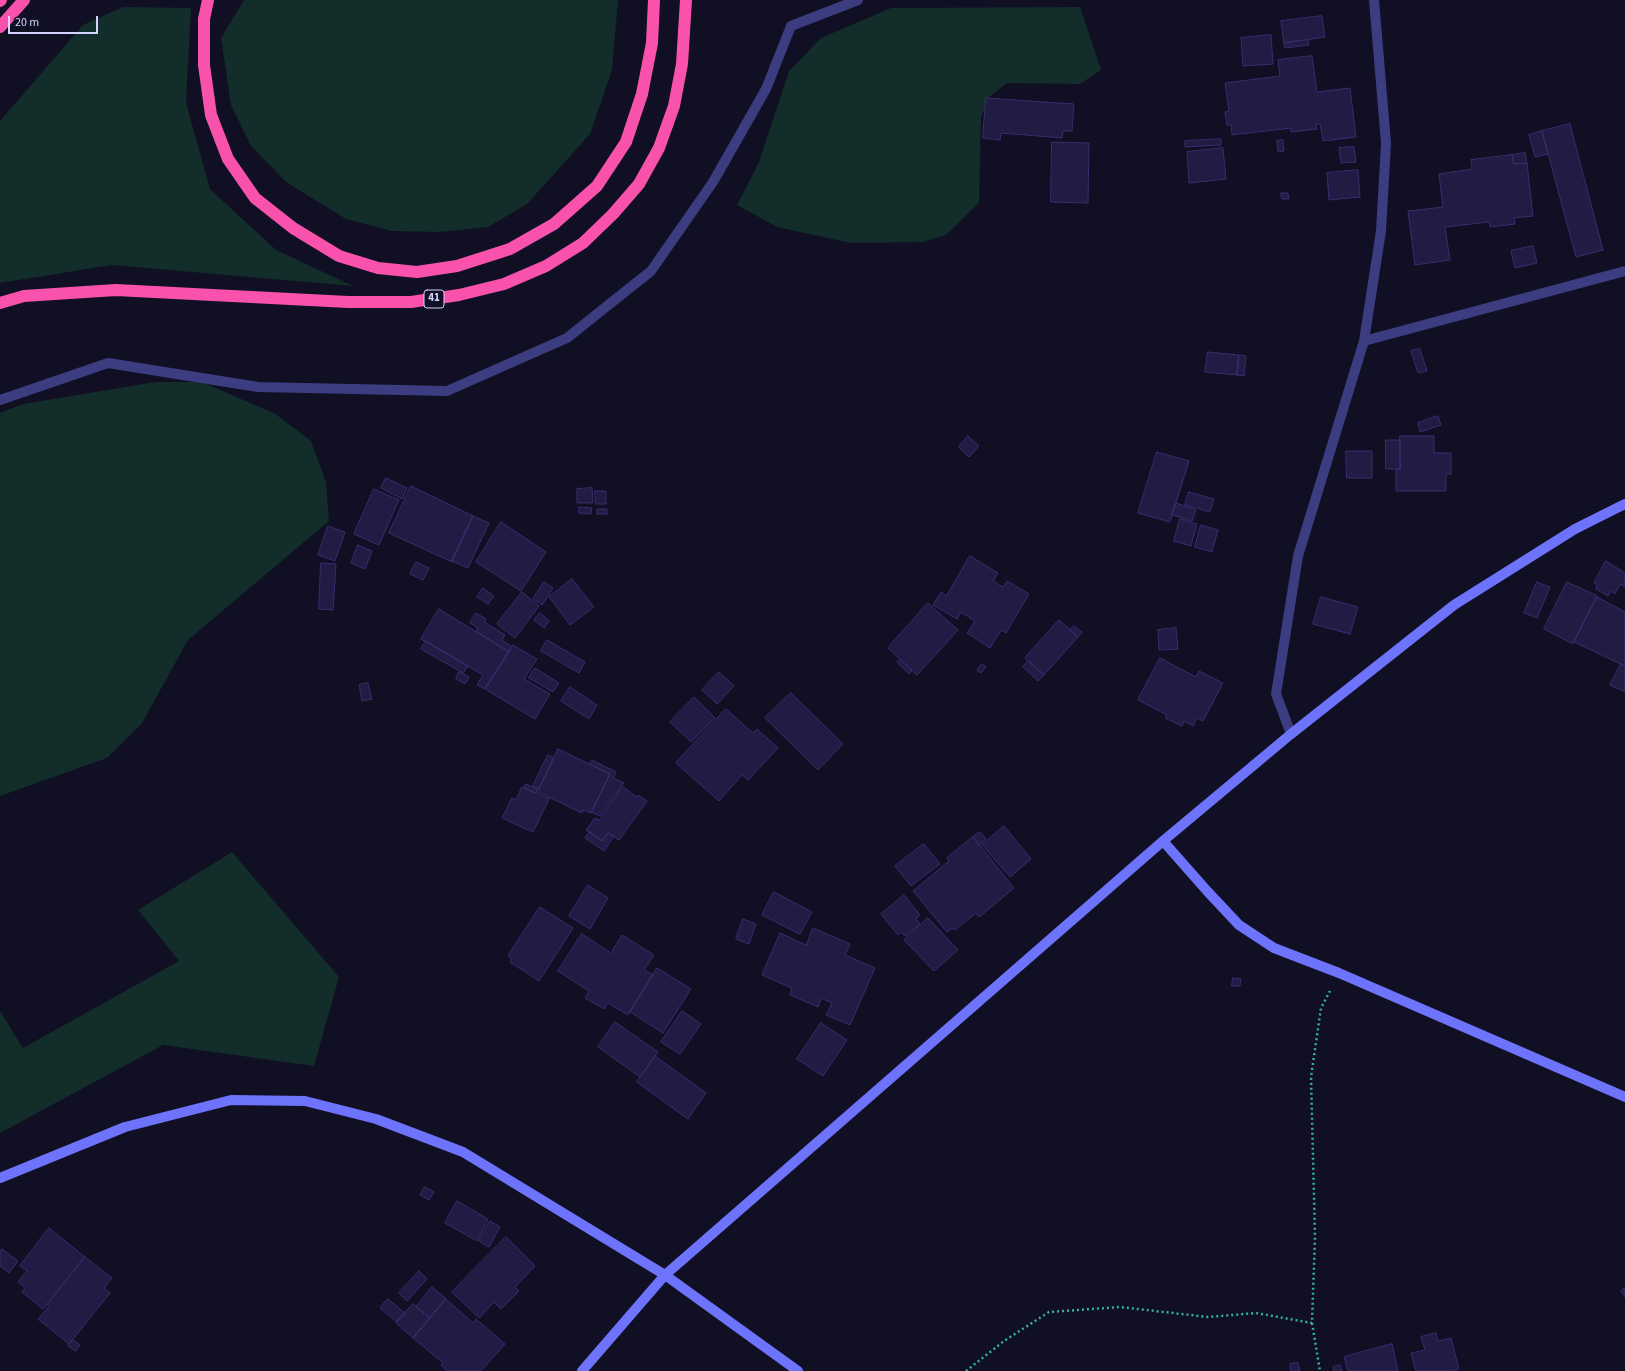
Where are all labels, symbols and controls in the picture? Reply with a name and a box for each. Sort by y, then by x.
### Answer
scale bar [10,8,100,34]
text: 20 m [15,14,39,31]
road number: 41 [424,290,444,308]

